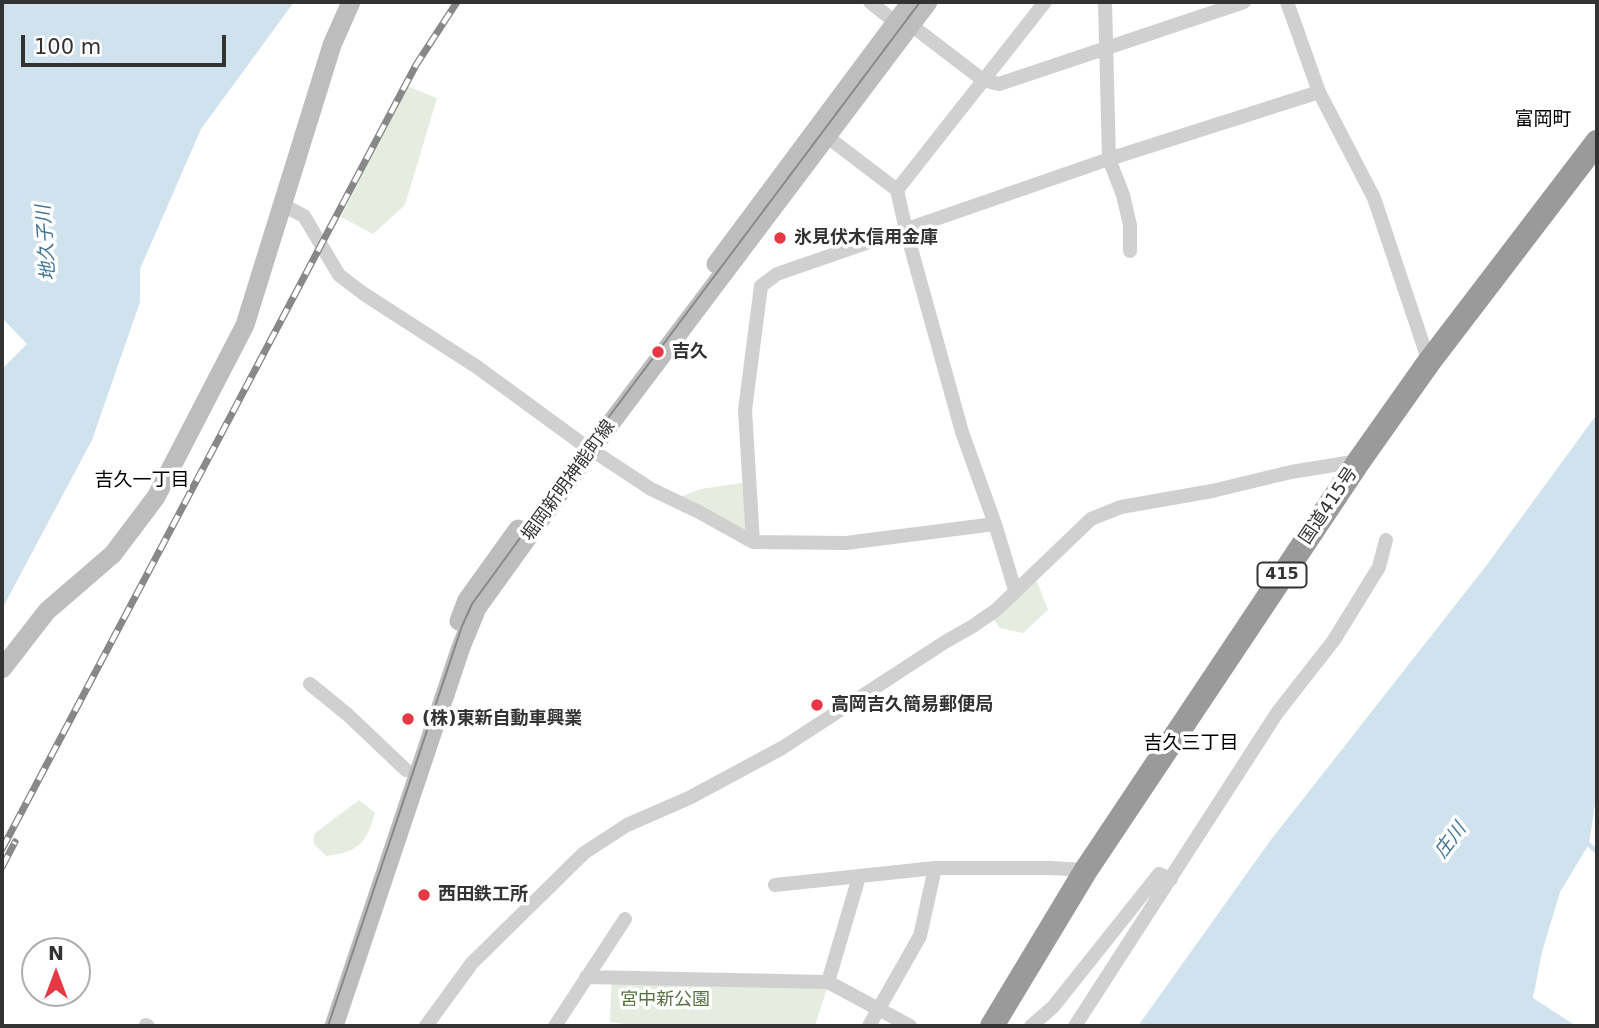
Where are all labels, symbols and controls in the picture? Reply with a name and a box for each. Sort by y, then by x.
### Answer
scale bar [24,21,229,65]
text: 100 m [34,35,101,59]
district label: 富岡町 [1515,109,1571,131]
water label: 地久子川 [33,204,61,282]
place label: 氷見伏木信用金庫 [794,227,938,249]
marker: 氷見伏木信用金庫 [772,230,788,246]
place label: 吉久 [672,341,708,363]
marker: 吉久 [650,344,666,360]
street label: 堀岡新明神能町線 [518,416,620,546]
street label: 国道415号 [1295,463,1363,549]
district label: 吉久一丁目 [95,470,189,492]
road number: 415 [1258,562,1306,588]
place label: 高岡吉久簡易郵便局 [831,694,993,716]
marker: 高岡吉久簡易郵便局 [809,697,825,713]
place label: (株)東新自動車興業 [422,708,582,730]
marker: (株)東新自動車興業 [400,711,416,727]
district label: 吉久三丁目 [1144,733,1238,755]
water label: 庄川 [1430,819,1472,863]
place label: 西田鉄工所 [438,884,528,906]
marker: 西田鉄工所 [416,887,432,903]
north arrow [21,937,91,1007]
text: N [48,942,64,964]
park label: 宮中新公園 [620,989,710,1011]

